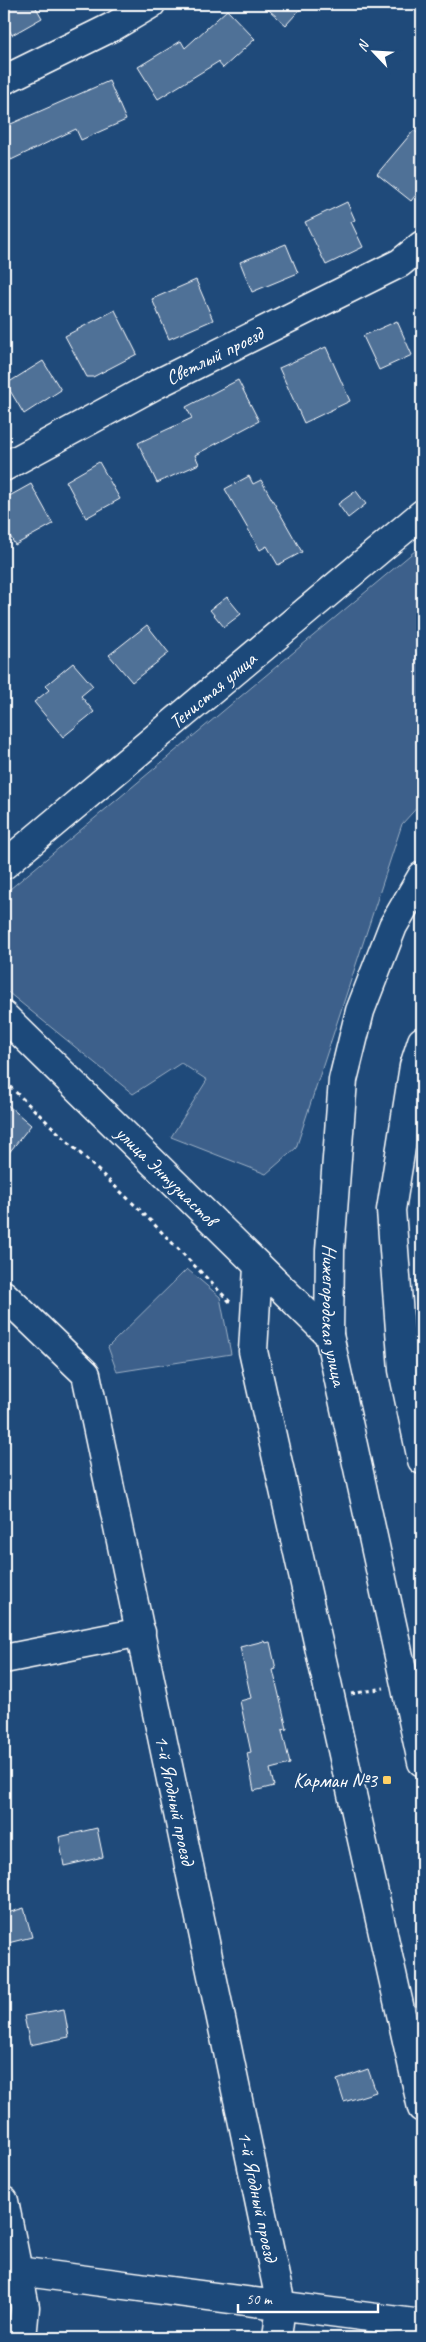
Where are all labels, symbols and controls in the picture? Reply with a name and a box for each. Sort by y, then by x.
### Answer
north arrow [348,28,398,78]
text: N [353,37,373,54]
street label: Светлый проезд [161,320,269,390]
street label: Тенистая улица [163,645,262,734]
street label: улица Энтузиастов [110,1120,225,1233]
street label: Нижегородская улица [316,1243,353,1390]
street label: 1-й Ягодный проезд [149,1733,201,1869]
place label: Карман №3 [293,1768,379,1793]
marker: Карман №3 [381,1774,393,1786]
street label: 1-й Ягодный проезд [232,2129,284,2265]
scale bar [238,2282,378,2314]
text: 50 m [246,2290,273,2309]

